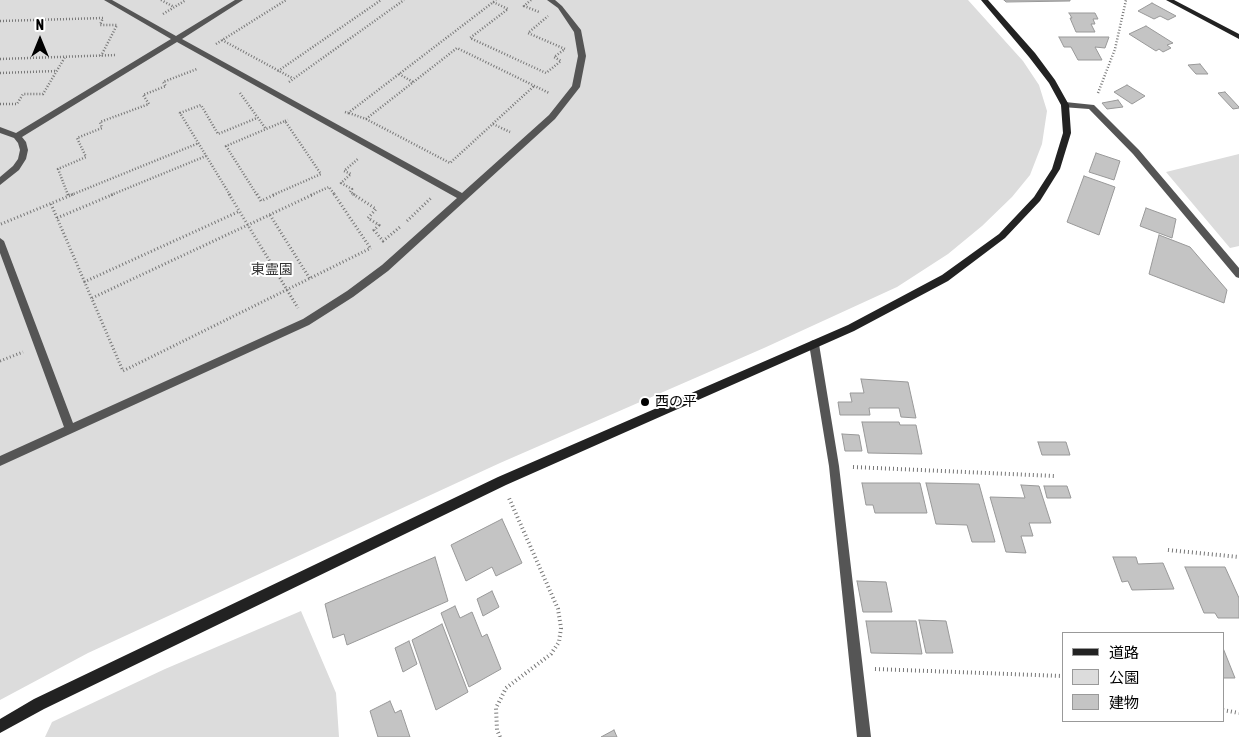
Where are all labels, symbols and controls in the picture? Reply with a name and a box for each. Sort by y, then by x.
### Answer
north arrow [15,15,65,65]
text: N [36,17,44,33]
park label: 東霊園 [251,262,293,278]
place label: 西の平 [655,394,697,410]
marker: 西の平 [639,396,651,408]
legend [1062,632,1224,722]
text: 道路 [1109,644,1139,661]
text: 公園 [1109,669,1139,686]
text: 建物 [1109,694,1139,711]

